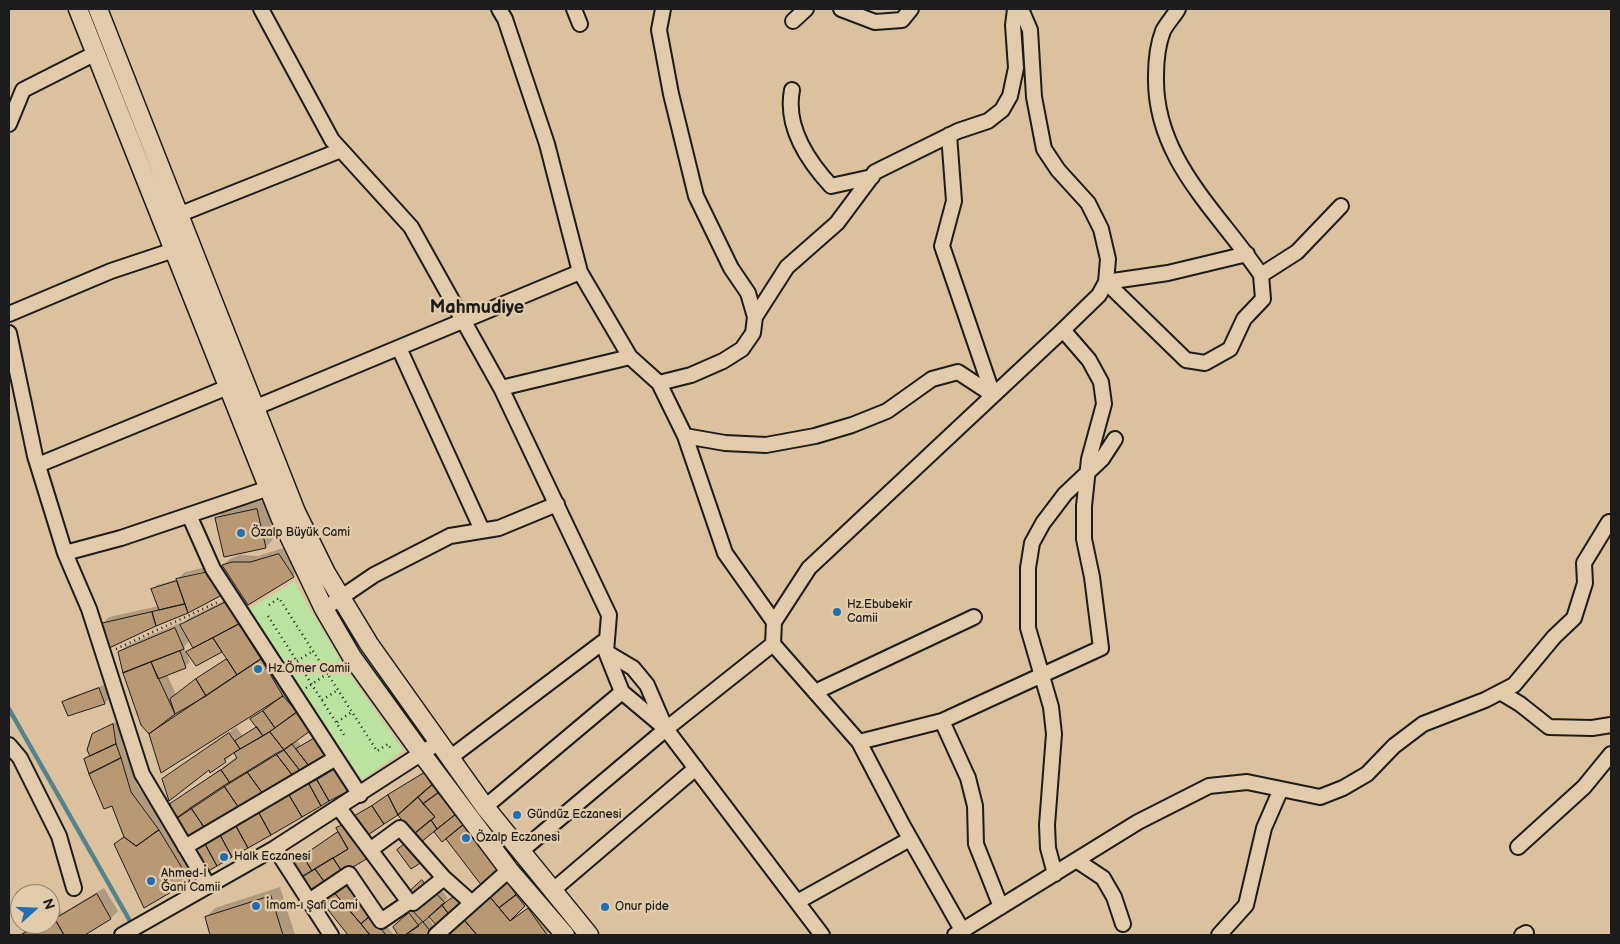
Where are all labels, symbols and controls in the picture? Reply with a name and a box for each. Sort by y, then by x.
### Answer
district label: Mahmudiye [430,297,524,319]
place label: Özalp Büyük Cami [251,526,350,540]
marker: Özalp Büyük Cami [235,527,247,539]
place label: Hz.Ebubekir Camii [847,598,912,626]
marker: Hz.Ebubekir Camii [831,606,843,618]
place label: Hz.Ömer Camii [268,662,350,676]
marker: Hz.Ömer Camii [252,663,264,675]
place label: Gündüz Eczanesi [527,808,621,822]
marker: Gündüz Eczanesi [511,809,523,821]
place label: Özalp Eczanesi [476,831,560,845]
marker: Özalp Eczanesi [460,832,472,844]
place label: Halk Eczanesi [234,850,311,864]
marker: Halk Eczanesi [218,851,230,863]
place label: Ahmed-İ Ğani Camii [161,867,220,895]
marker: Ahmed-İ Ğani Camii [145,875,157,887]
north arrow [10,884,60,934]
text: N [39,896,58,912]
place label: İmam-ı Şafi Cami [266,899,358,913]
marker: İmam-ı Şafi Cami [250,900,262,912]
place label: Onur pide [615,900,669,914]
marker: Onur pide [599,901,611,913]

